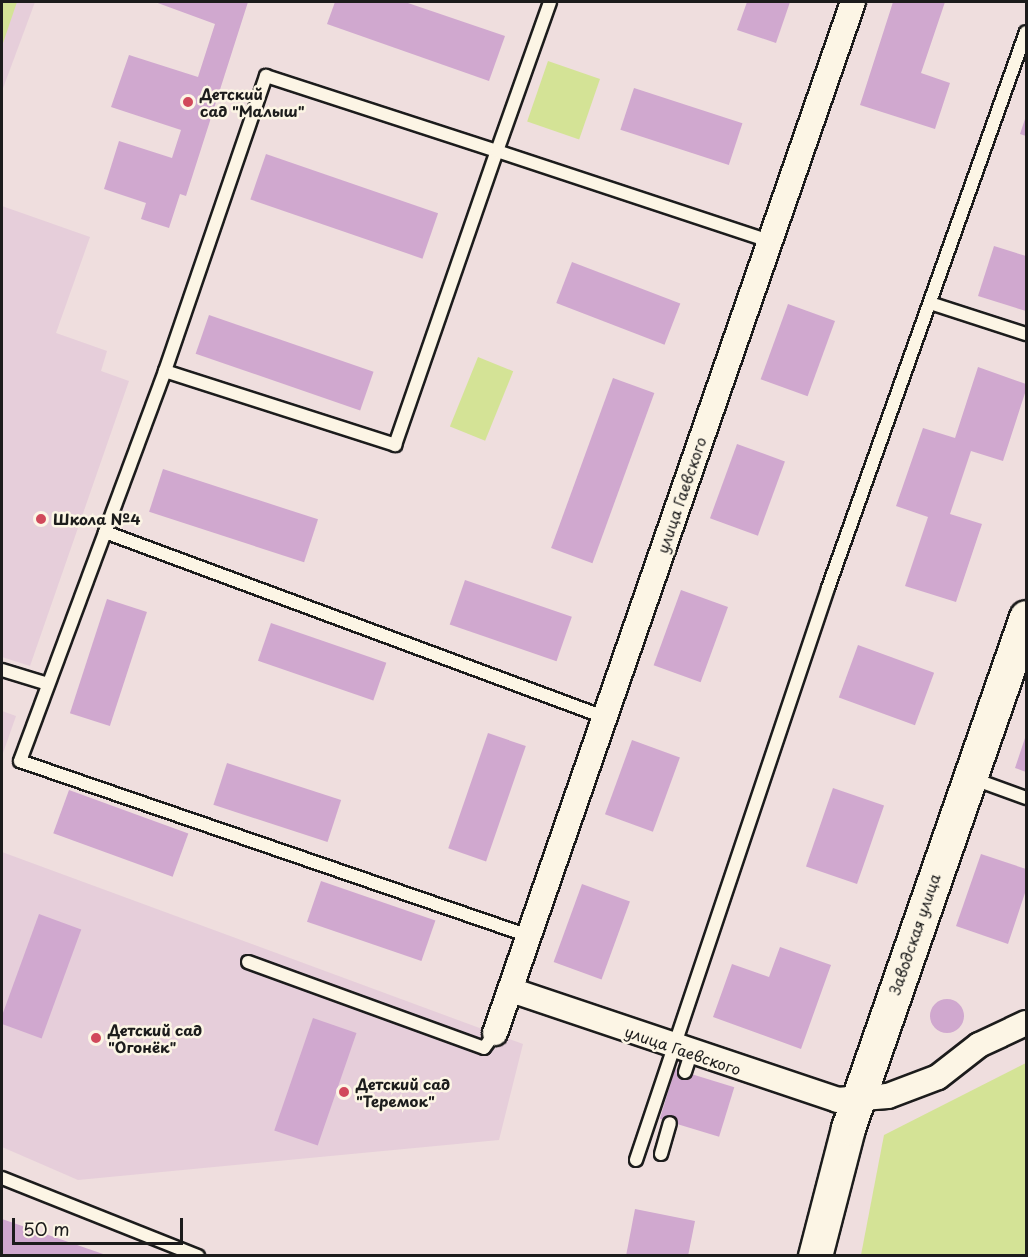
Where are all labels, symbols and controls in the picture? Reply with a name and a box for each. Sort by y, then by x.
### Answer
place label: Детский сад "Малыш" [200,84,305,119]
marker: Детский сад "Малыш" [181,95,195,109]
street label: улица Гаевского [653,435,709,555]
place label: Школа №4 [53,510,141,528]
marker: Школа №4 [34,512,48,526]
street label: Заводская улица [885,871,943,997]
place label: Детский сад "Огонёк" [108,1020,203,1055]
street label: улица Гаевского [623,1022,743,1078]
marker: Детский сад "Огонёк" [89,1031,103,1045]
place label: Детский сад "Теремок" [356,1074,451,1109]
marker: Детский сад "Теремок" [337,1085,351,1099]
scale bar [15,1206,186,1244]
text: 50 m [23,1215,70,1242]

